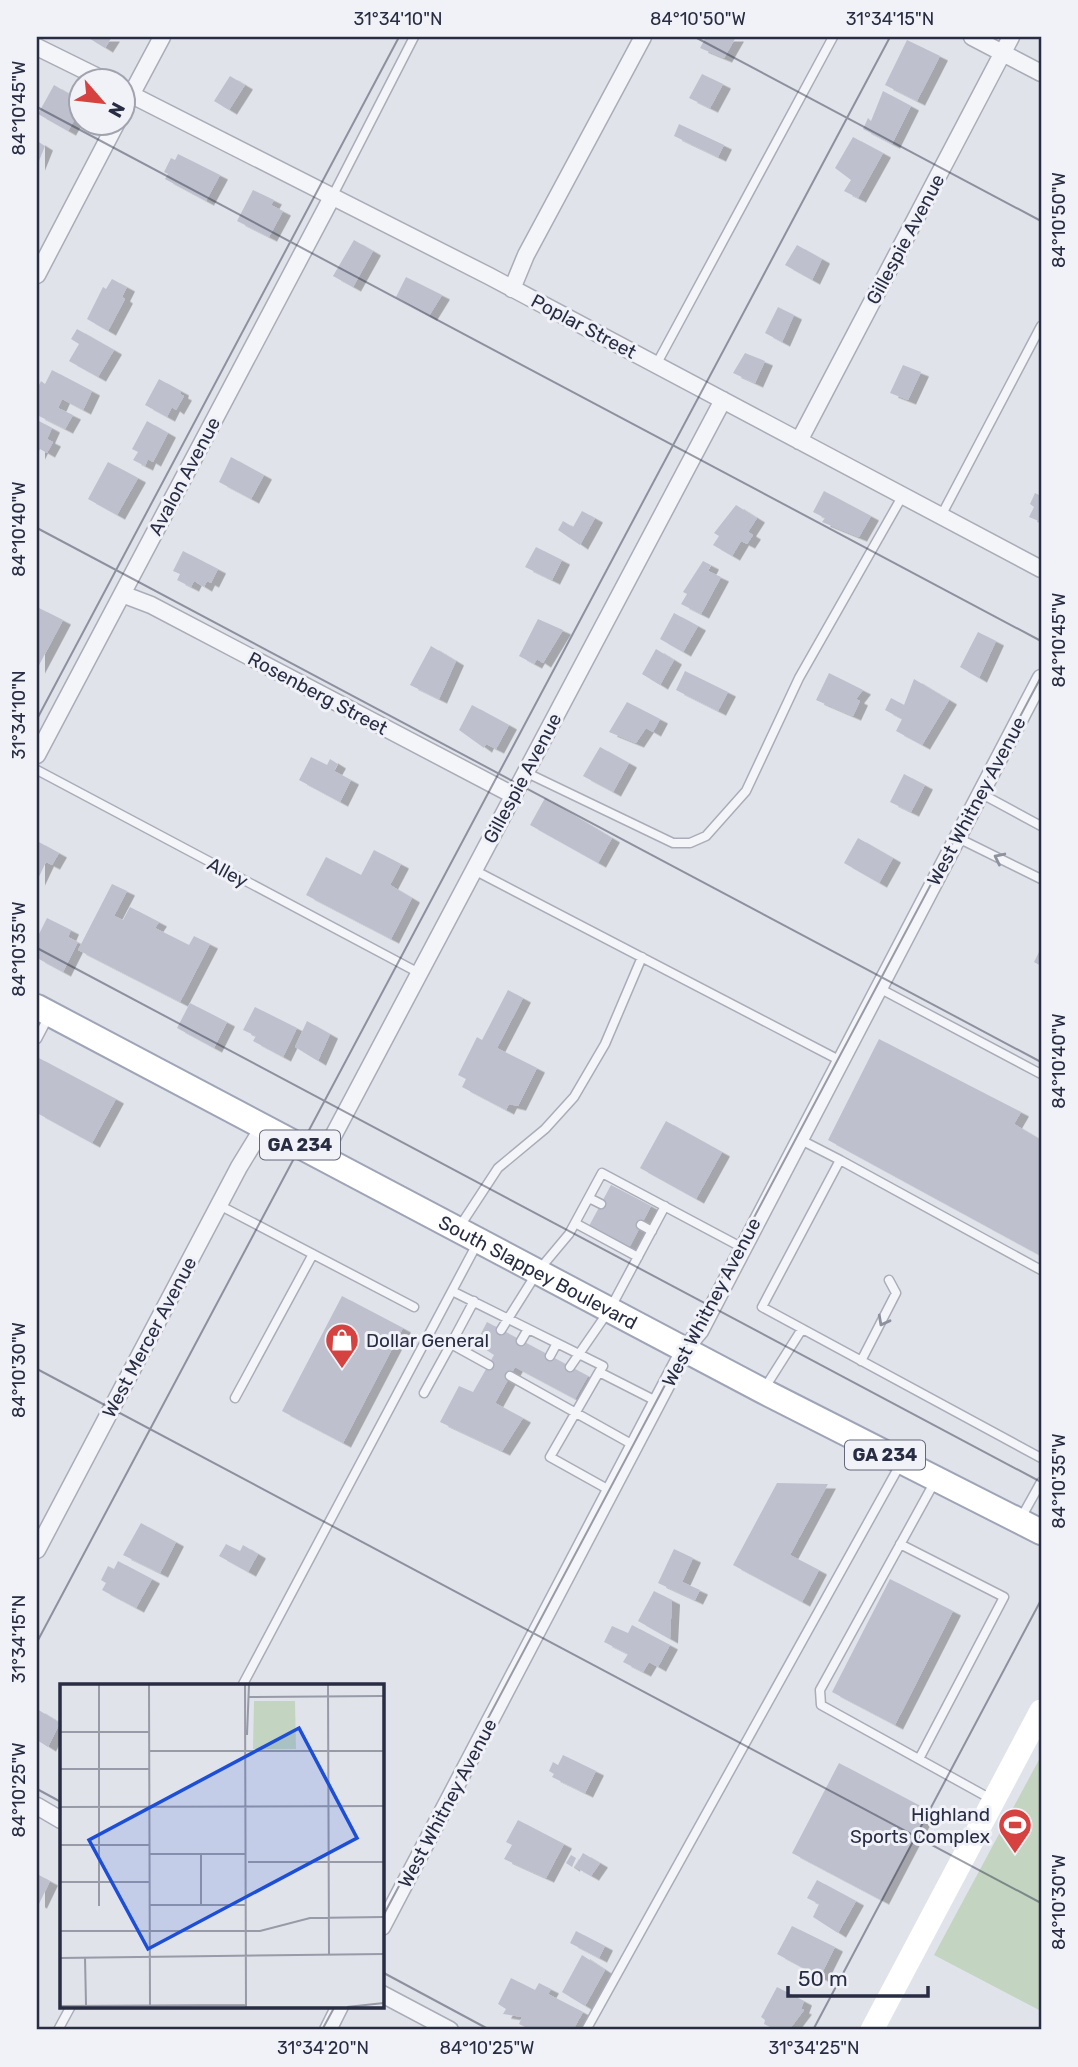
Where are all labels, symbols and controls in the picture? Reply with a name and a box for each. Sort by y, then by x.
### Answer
text: 31°34'10"N [353,8,443,30]
text: 84°10'50"W [650,8,746,30]
text: 31°34'15"N [846,8,934,30]
text: 84°10'45"W [8,61,30,155]
north arrow [66,66,136,136]
text: N [103,98,130,121]
street label: Gillespie Avenue [861,170,949,308]
text: 84°10'50"W [1048,172,1070,268]
street label: Poplar Street [527,289,641,364]
street label: Avalon Avenue [144,413,225,539]
text: 84°10'40"W [8,481,30,577]
text: 84°10'45"W [1048,593,1070,687]
street label: Rosenberg Street [244,647,392,740]
text: 31°34'10"N [8,670,30,760]
street label: Gillespie Avenue [478,709,566,847]
street label: West Whitney Avenue [922,713,1031,890]
street label: Alley [204,852,252,893]
one-way arrow [994,852,1006,866]
text: 84°10'35"W [8,901,30,997]
text: 84°10'40"W [1048,1013,1070,1109]
road number: GA 234 [260,1130,340,1160]
street label: South Slappey Boulevard [435,1211,641,1334]
street label: West Whitney Avenue [657,1214,766,1391]
street label: West Mercer Avenue [97,1253,202,1421]
one-way arrow [877,1313,891,1326]
shop icon: Dollar General [323,1321,361,1370]
text: 84°10'30"W [8,1322,30,1418]
place label: Dollar General [366,1329,489,1352]
text: 84°10'35"W [1048,1433,1070,1529]
road number: GA 234 [845,1440,925,1470]
text: 31°34'15"N [8,1595,30,1683]
inset map [60,1684,383,2008]
street label: West Whitney Avenue [393,1715,502,1892]
text: 84°10'25"W [8,1742,30,1838]
place label: Highland Sports Complex [850,1803,990,1848]
sports icon: Highland Sports Complex [996,1806,1034,1855]
text: 84°10'30"W [1048,1854,1070,1950]
scale bar [788,1955,928,1999]
text: 50 m [798,1966,848,1991]
text: 31°34'20"N [277,2037,369,2059]
text: 84°10'25"W [439,2037,535,2059]
text: 31°34'25"N [768,2037,860,2059]

